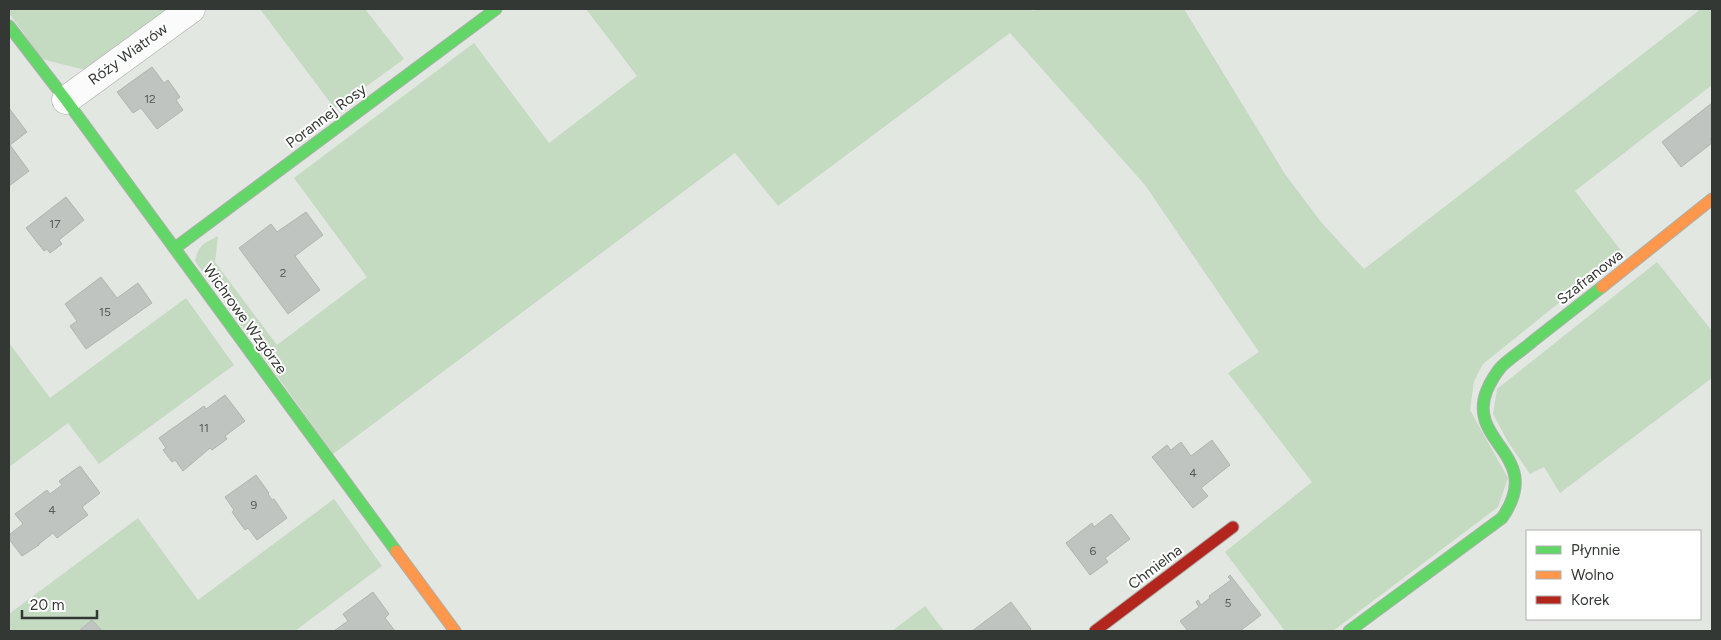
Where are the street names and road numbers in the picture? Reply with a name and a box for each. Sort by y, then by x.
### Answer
street label: Róży Wiatrów [85,19,171,89]
street label: Porannej Rosy [282,80,370,152]
street label: Szafranowa [1553,246,1627,308]
street label: Wichrowe Wzgórze [199,261,291,377]
street label: Chmielna [1124,541,1186,593]

